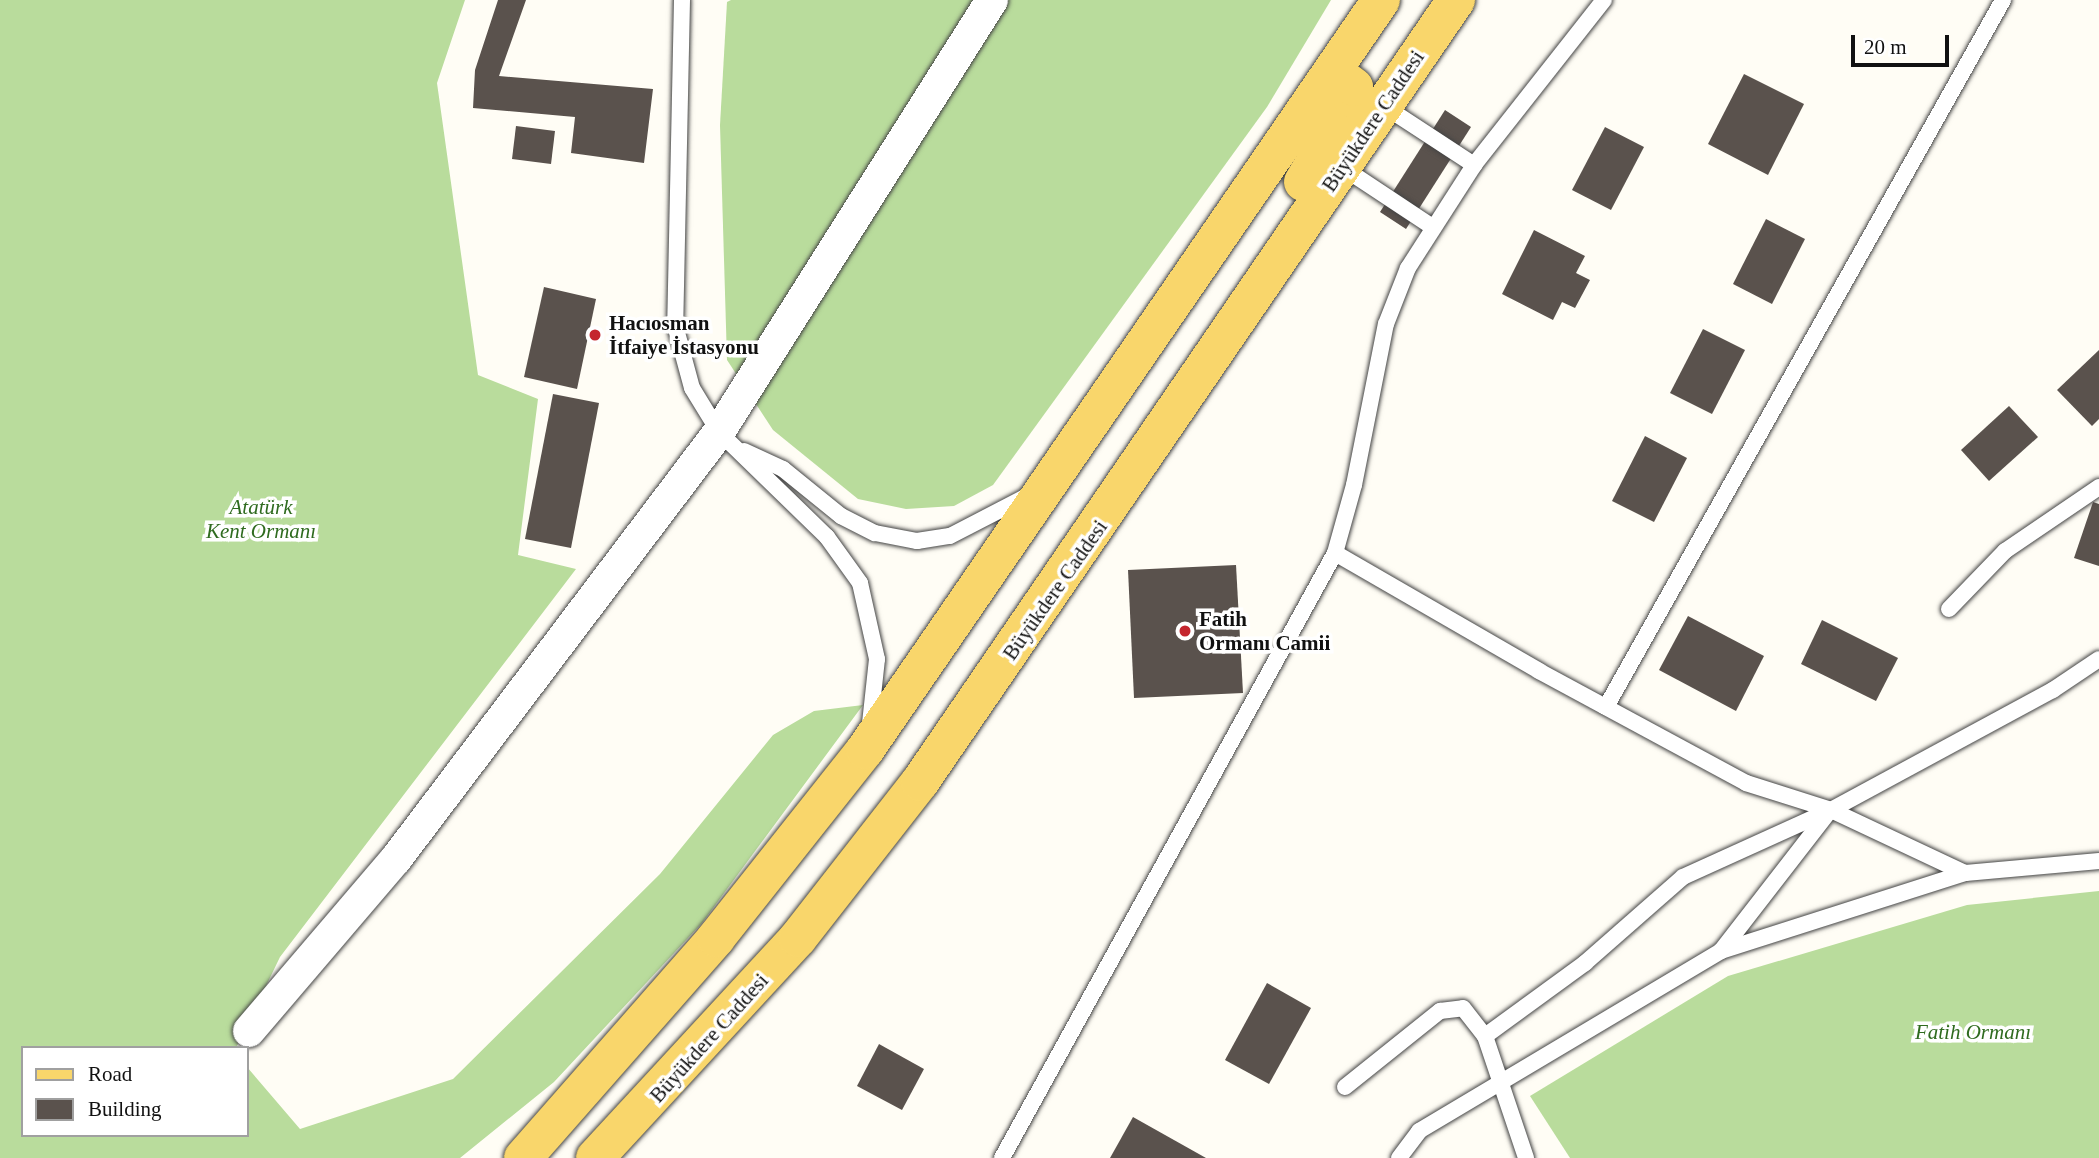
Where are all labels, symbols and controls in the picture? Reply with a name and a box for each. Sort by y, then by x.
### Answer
scale bar [1854,21,1952,65]
text: 20 m [1864,35,1907,59]
street label: Büyükdere Caddesi [1316,46,1430,196]
place label: Hacıosman İtfaiye İstasyonu [609,310,759,360]
marker: Hacıosman İtfaiye İstasyonu [587,327,603,343]
park label: Atatürk Kent Ormanı [206,494,316,544]
street label: Büyükdere Caddesi [997,515,1113,665]
place label: Fatih Ormanı Camii [1199,606,1330,656]
marker: Fatih Ormanı Camii [1177,623,1193,639]
street label: Büyükdere Caddesi [644,968,774,1108]
park label: Fatih Ormanı [1915,1019,2031,1045]
legend [21,1046,248,1137]
text: Road [88,1062,132,1086]
text: Building [88,1097,162,1121]

